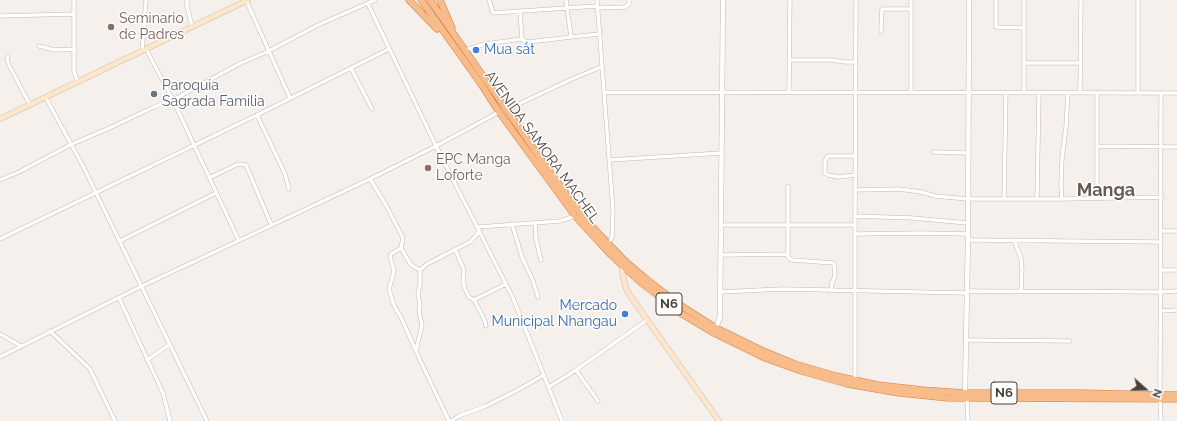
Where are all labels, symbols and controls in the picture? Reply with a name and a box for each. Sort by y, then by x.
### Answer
place label: Seminario de Padres [119,11,184,44]
marker: Seminario de Padres [106,22,116,32]
place label: Mua sắt [484,42,535,58]
marker: Mua sắt [471,45,481,55]
street label: AVENIDA SAMORA MACHEL [481,67,603,227]
place label: Paroquia Sagrada Familia [162,78,265,110]
marker: Paroquia Sagrada Familia [149,89,159,99]
place label: EPC Manga Loforte [436,152,511,184]
marker: EPC Manga Loforte [423,163,433,173]
district label: Manga [1077,180,1135,202]
road number: N6 [656,293,682,315]
place label: Mercado Municipal Nhangau [491,298,617,330]
marker: Mercado Municipal Nhangau [620,309,630,319]
north arrow [1125,369,1165,409]
road number: N6 [991,382,1017,404]
text: N [1149,387,1164,399]

